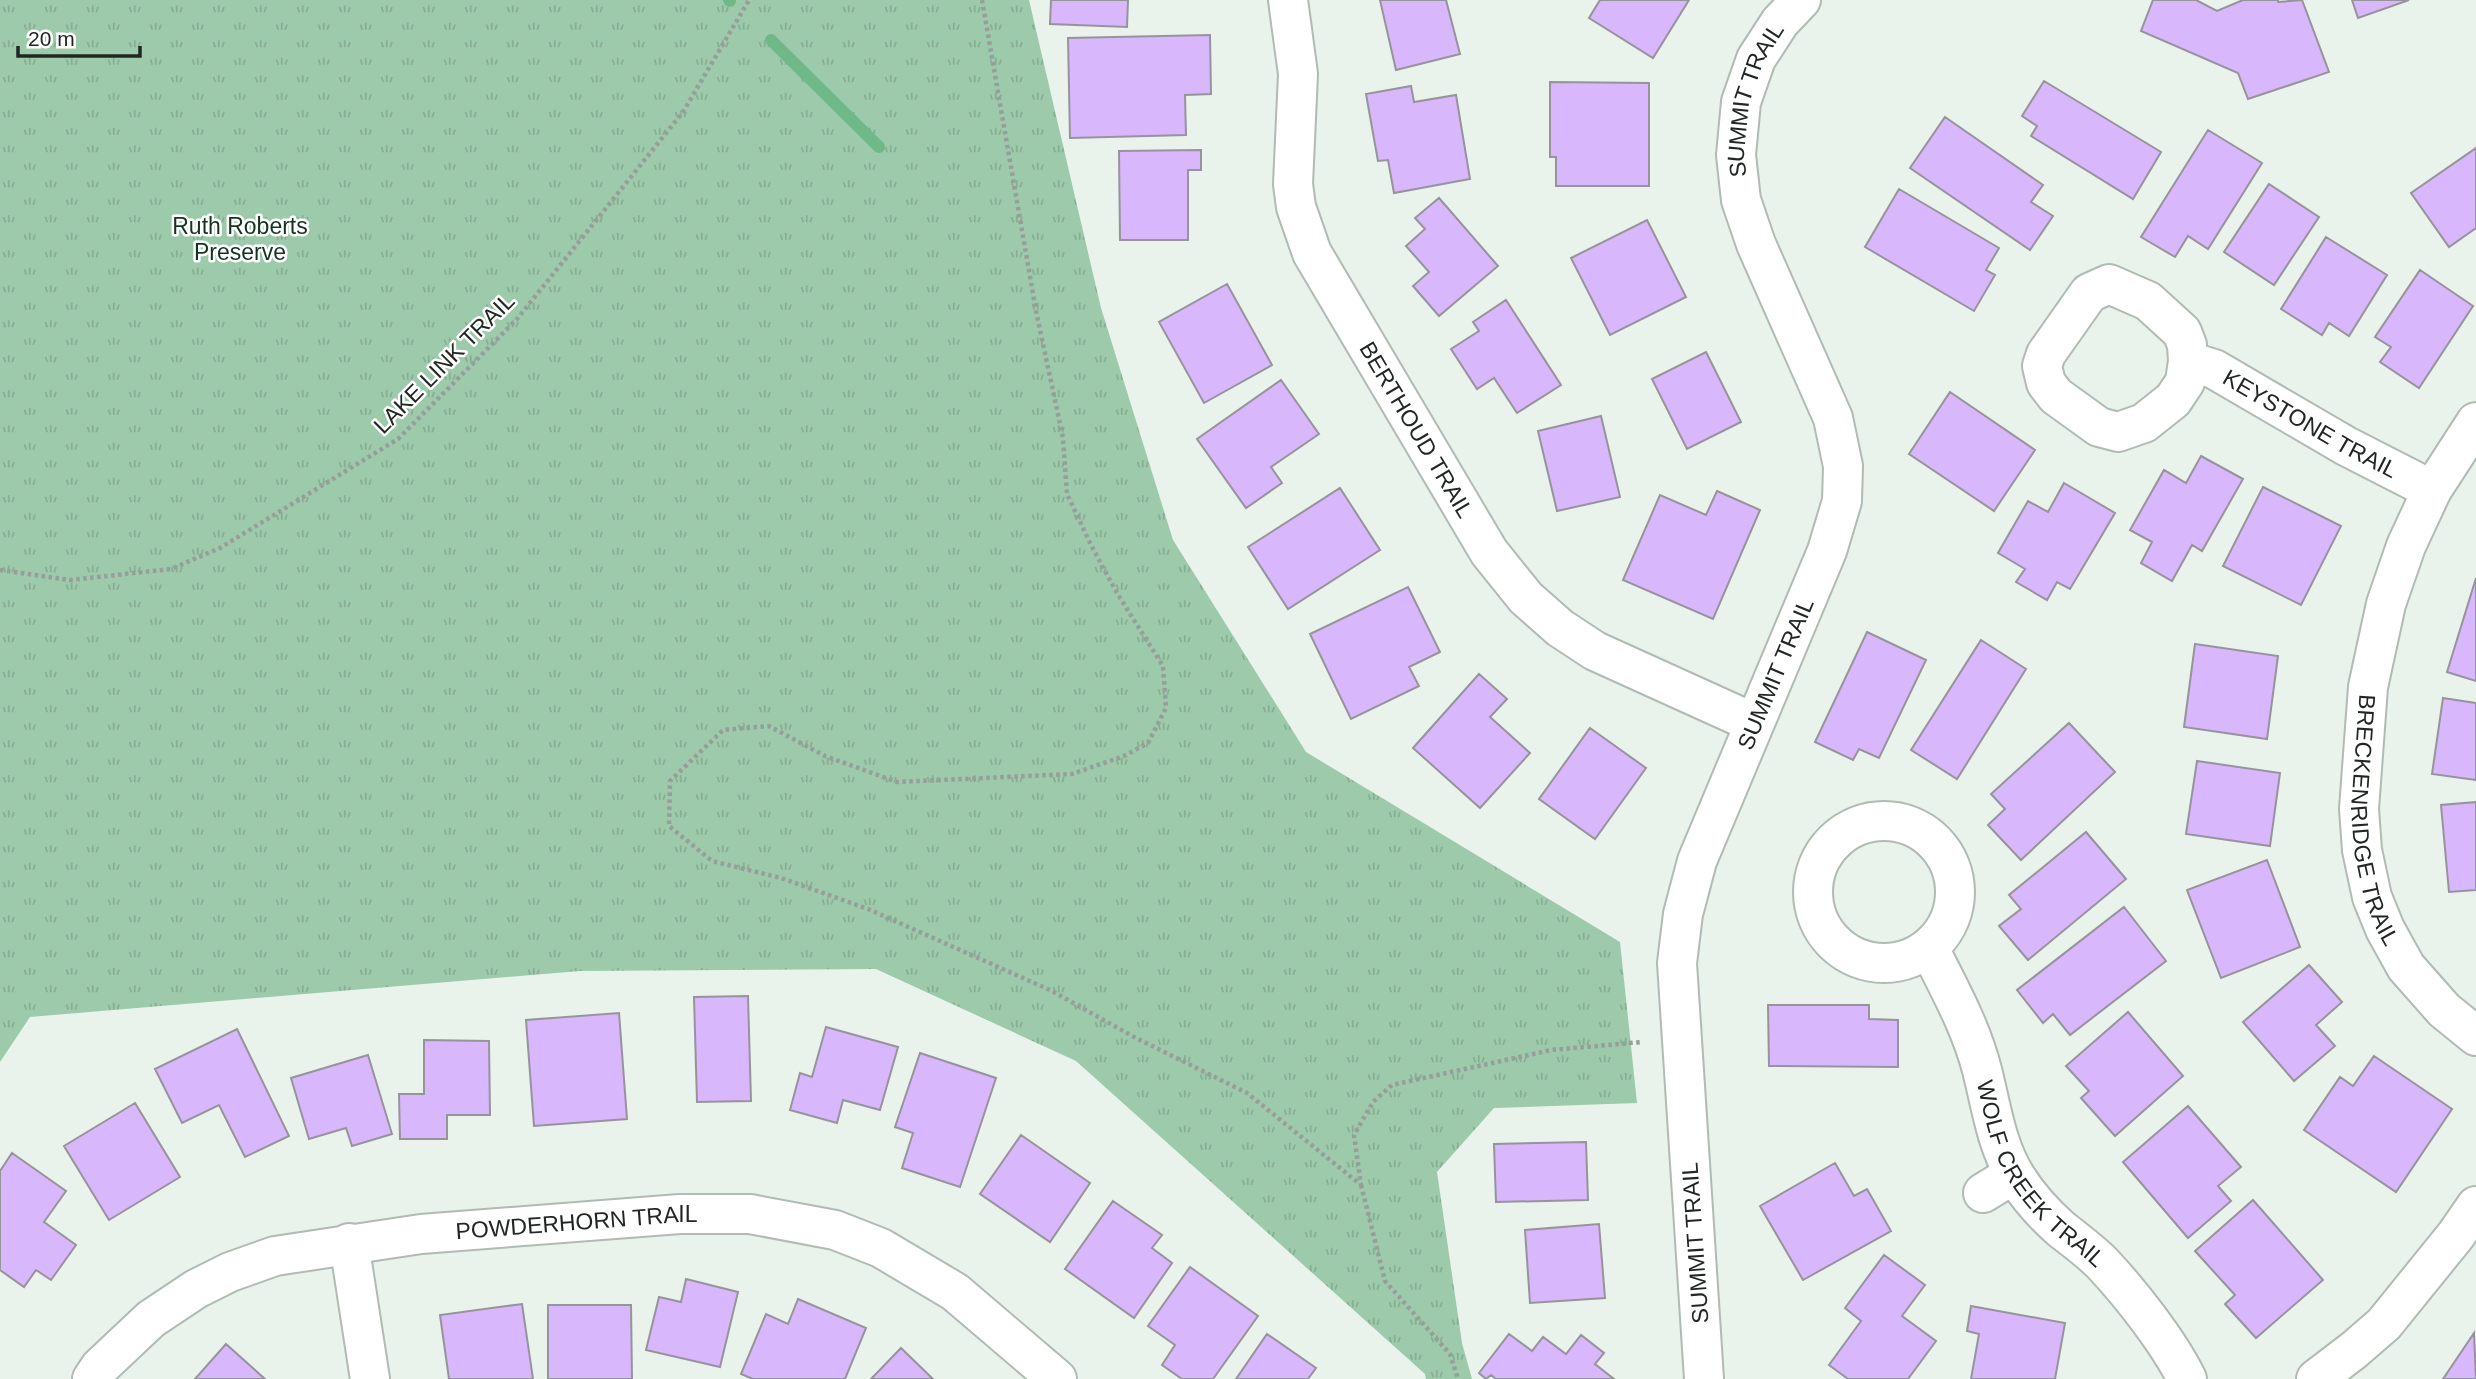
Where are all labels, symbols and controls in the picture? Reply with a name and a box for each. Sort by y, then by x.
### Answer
scale bar [18,14,140,58]
street label: SUMMIT TRAIL [1722,18,1789,179]
text: 20 m [28,27,75,50]
park label: Ruth Roberts Preserve [172,213,308,265]
street label: LAKE LINK TRAIL [369,287,520,438]
street label: BERTHOUD TRAIL [1354,337,1479,522]
street label: KEYSTONE TRAIL [2218,364,2402,483]
street label: SUMMIT TRAIL [1732,594,1819,753]
street label: BRECKENRIDGE TRAIL [2346,693,2405,950]
street label: WOLF CREEK TRAIL [1972,1078,2111,1272]
street label: SUMMIT TRAIL [1676,1161,1714,1324]
street label: POWDERHORN TRAIL [455,1201,698,1244]

